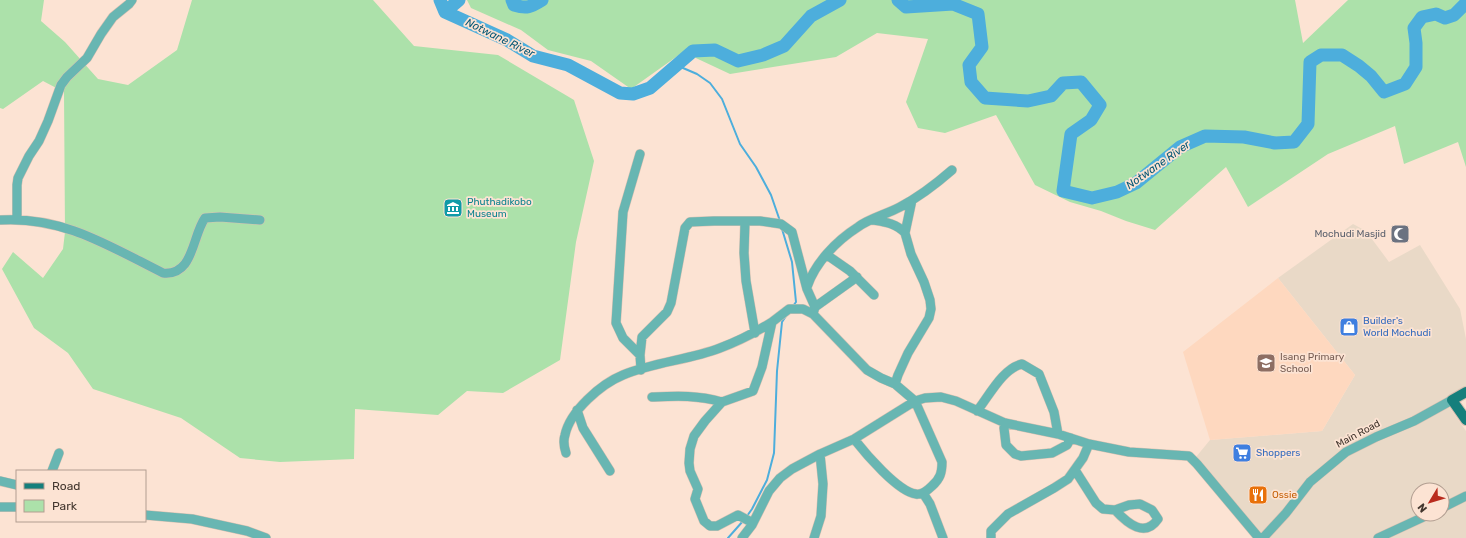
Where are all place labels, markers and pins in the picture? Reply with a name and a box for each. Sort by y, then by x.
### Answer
place label: Phuthadikobo Museum [467,196,532,220]
museum icon: Phuthadikobo Museum [442,197,464,219]
mosque icon: Mochudi Masjid [1389,223,1411,245]
place label: Mochudi Masjid [1314,228,1386,240]
place label: Builder's World Mochudi [1363,315,1431,339]
shop icon: Builder's World Mochudi [1338,316,1360,338]
place label: Isang Primary School [1280,351,1345,375]
school or university icon: Isang Primary School [1255,352,1277,374]
supermarket icon: Shoppers [1231,442,1253,464]
place label: Shoppers [1256,447,1300,459]
restaurant icon: Ossie [1247,484,1269,506]
place label: Ossie [1272,489,1297,501]

